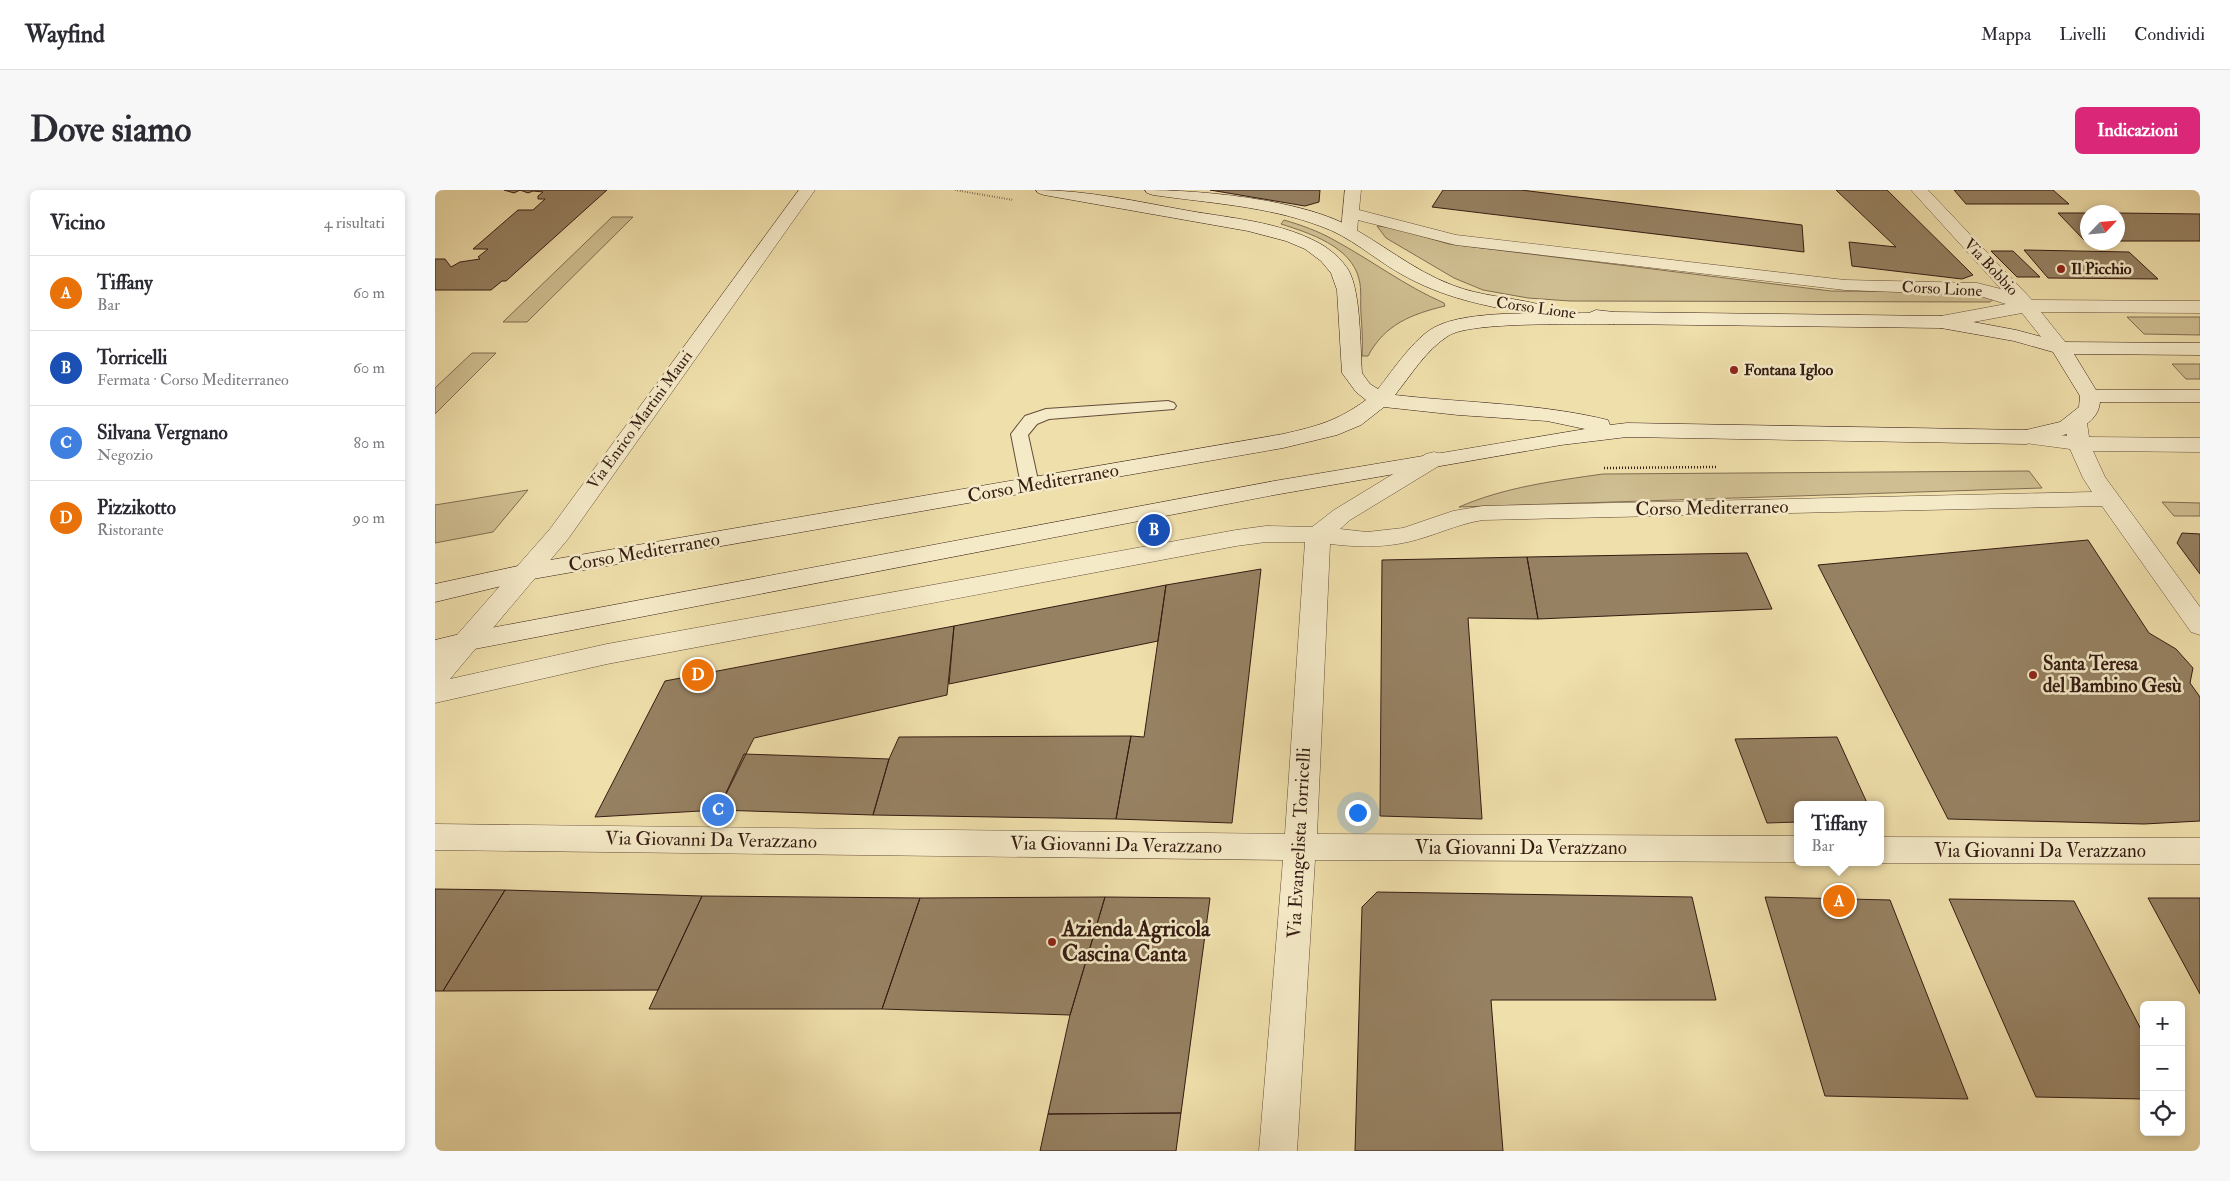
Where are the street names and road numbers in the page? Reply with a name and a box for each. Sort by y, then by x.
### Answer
street label: Via Bobbio [1959,234,2023,300]
street label: Corso Lione [1901,277,1983,301]
street label: Corso Lione [1495,293,1577,324]
street label: Via Enrico Martini Mauri [583,347,697,493]
street label: Corso Mediterraneo [966,458,1120,508]
street label: Corso Mediterraneo [1635,495,1789,521]
street label: Corso Mediterraneo [567,527,721,577]
street label: Via Evangelista Torricelli [1282,747,1316,939]
street label: Via Giovanni Da Verazzano [605,826,817,854]
street label: Via Giovanni Da Verazzano [1010,831,1222,859]
street label: Via Giovanni Da Verazzano [1415,836,1627,860]
street label: Via Giovanni Da Verazzano [1934,839,2146,863]

